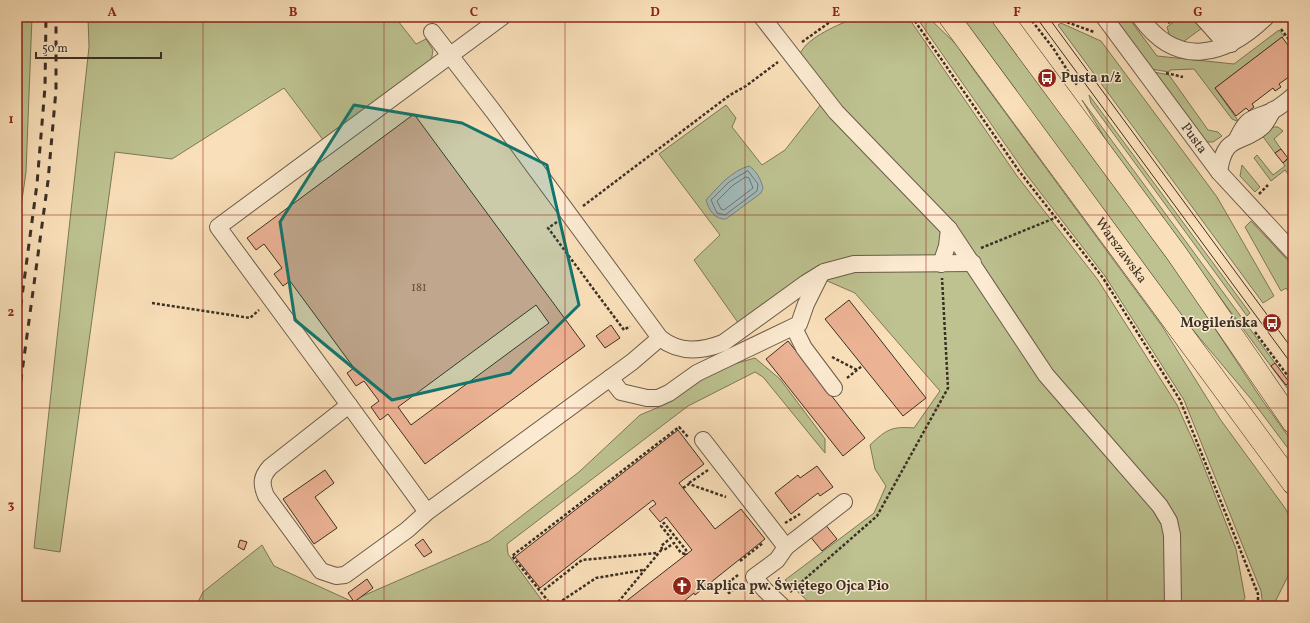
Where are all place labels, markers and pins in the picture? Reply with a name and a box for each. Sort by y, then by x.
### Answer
bus stop icon: Pusta n/ż [1036,67,1058,89]
place label: Pusta n/ż [1061,69,1121,88]
bus stop icon: Mogileńska [1261,312,1283,334]
place label: Mogileńska [1180,314,1258,333]
church icon: Kaplica pw. Świętego Ojca Pio [671,575,693,597]
place label: Kaplica pw. Świętego Ojca Pio [696,577,889,596]

